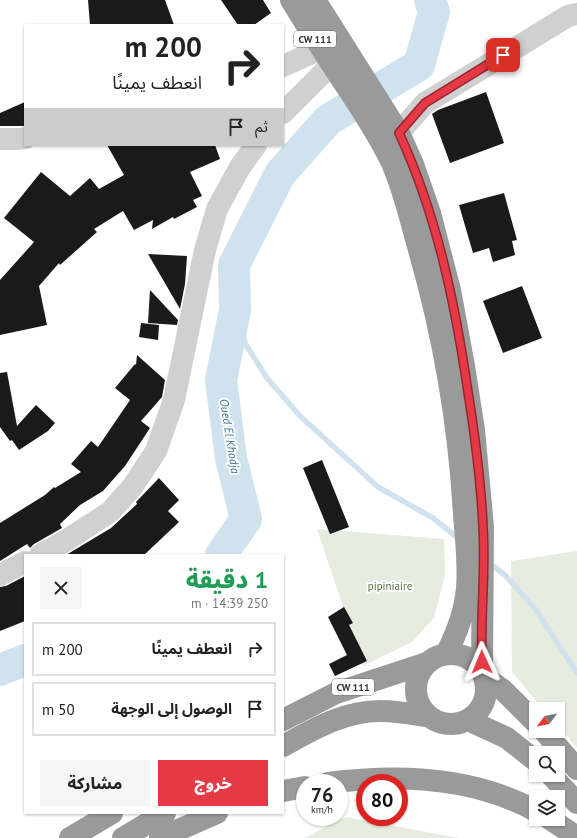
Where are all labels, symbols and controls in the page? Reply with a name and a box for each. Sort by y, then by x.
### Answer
text: 200 m [125,28,202,65]
road number: CW 111 [294,31,336,47]
pin [486,38,520,72]
icon: right [216,40,268,92]
icon: arrive [492,44,514,66]
text: انعطف يمينًا [112,71,202,94]
icon: arrive [225,116,247,138]
text: ثم [255,117,268,136]
water label: Oued El Khodja [217,398,243,475]
text: 1 دقيقة [186,564,268,595]
button: close [40,567,82,609]
park label: pipiniaire [368,579,413,593]
text: 250 m · 14:39 [191,595,268,612]
icon: right [244,638,266,660]
text: انعطف يمينًا [152,639,232,658]
text: 200 m [42,640,83,659]
position arrow [461,641,503,683]
road number: CW 111 [332,679,374,695]
icon: arrive [244,698,266,720]
text: الوصول إلى الوجهة [111,699,232,718]
text: 50 m [42,700,75,719]
north arrow [529,702,565,738]
map controls [529,702,565,826]
button: search [529,746,565,782]
button: مشاركة [40,760,150,806]
button: خروج [158,760,268,806]
speed limit sign: 80 [356,774,408,826]
text: 76 [311,782,333,808]
button: layers [529,790,565,826]
text: km/h [311,803,333,816]

